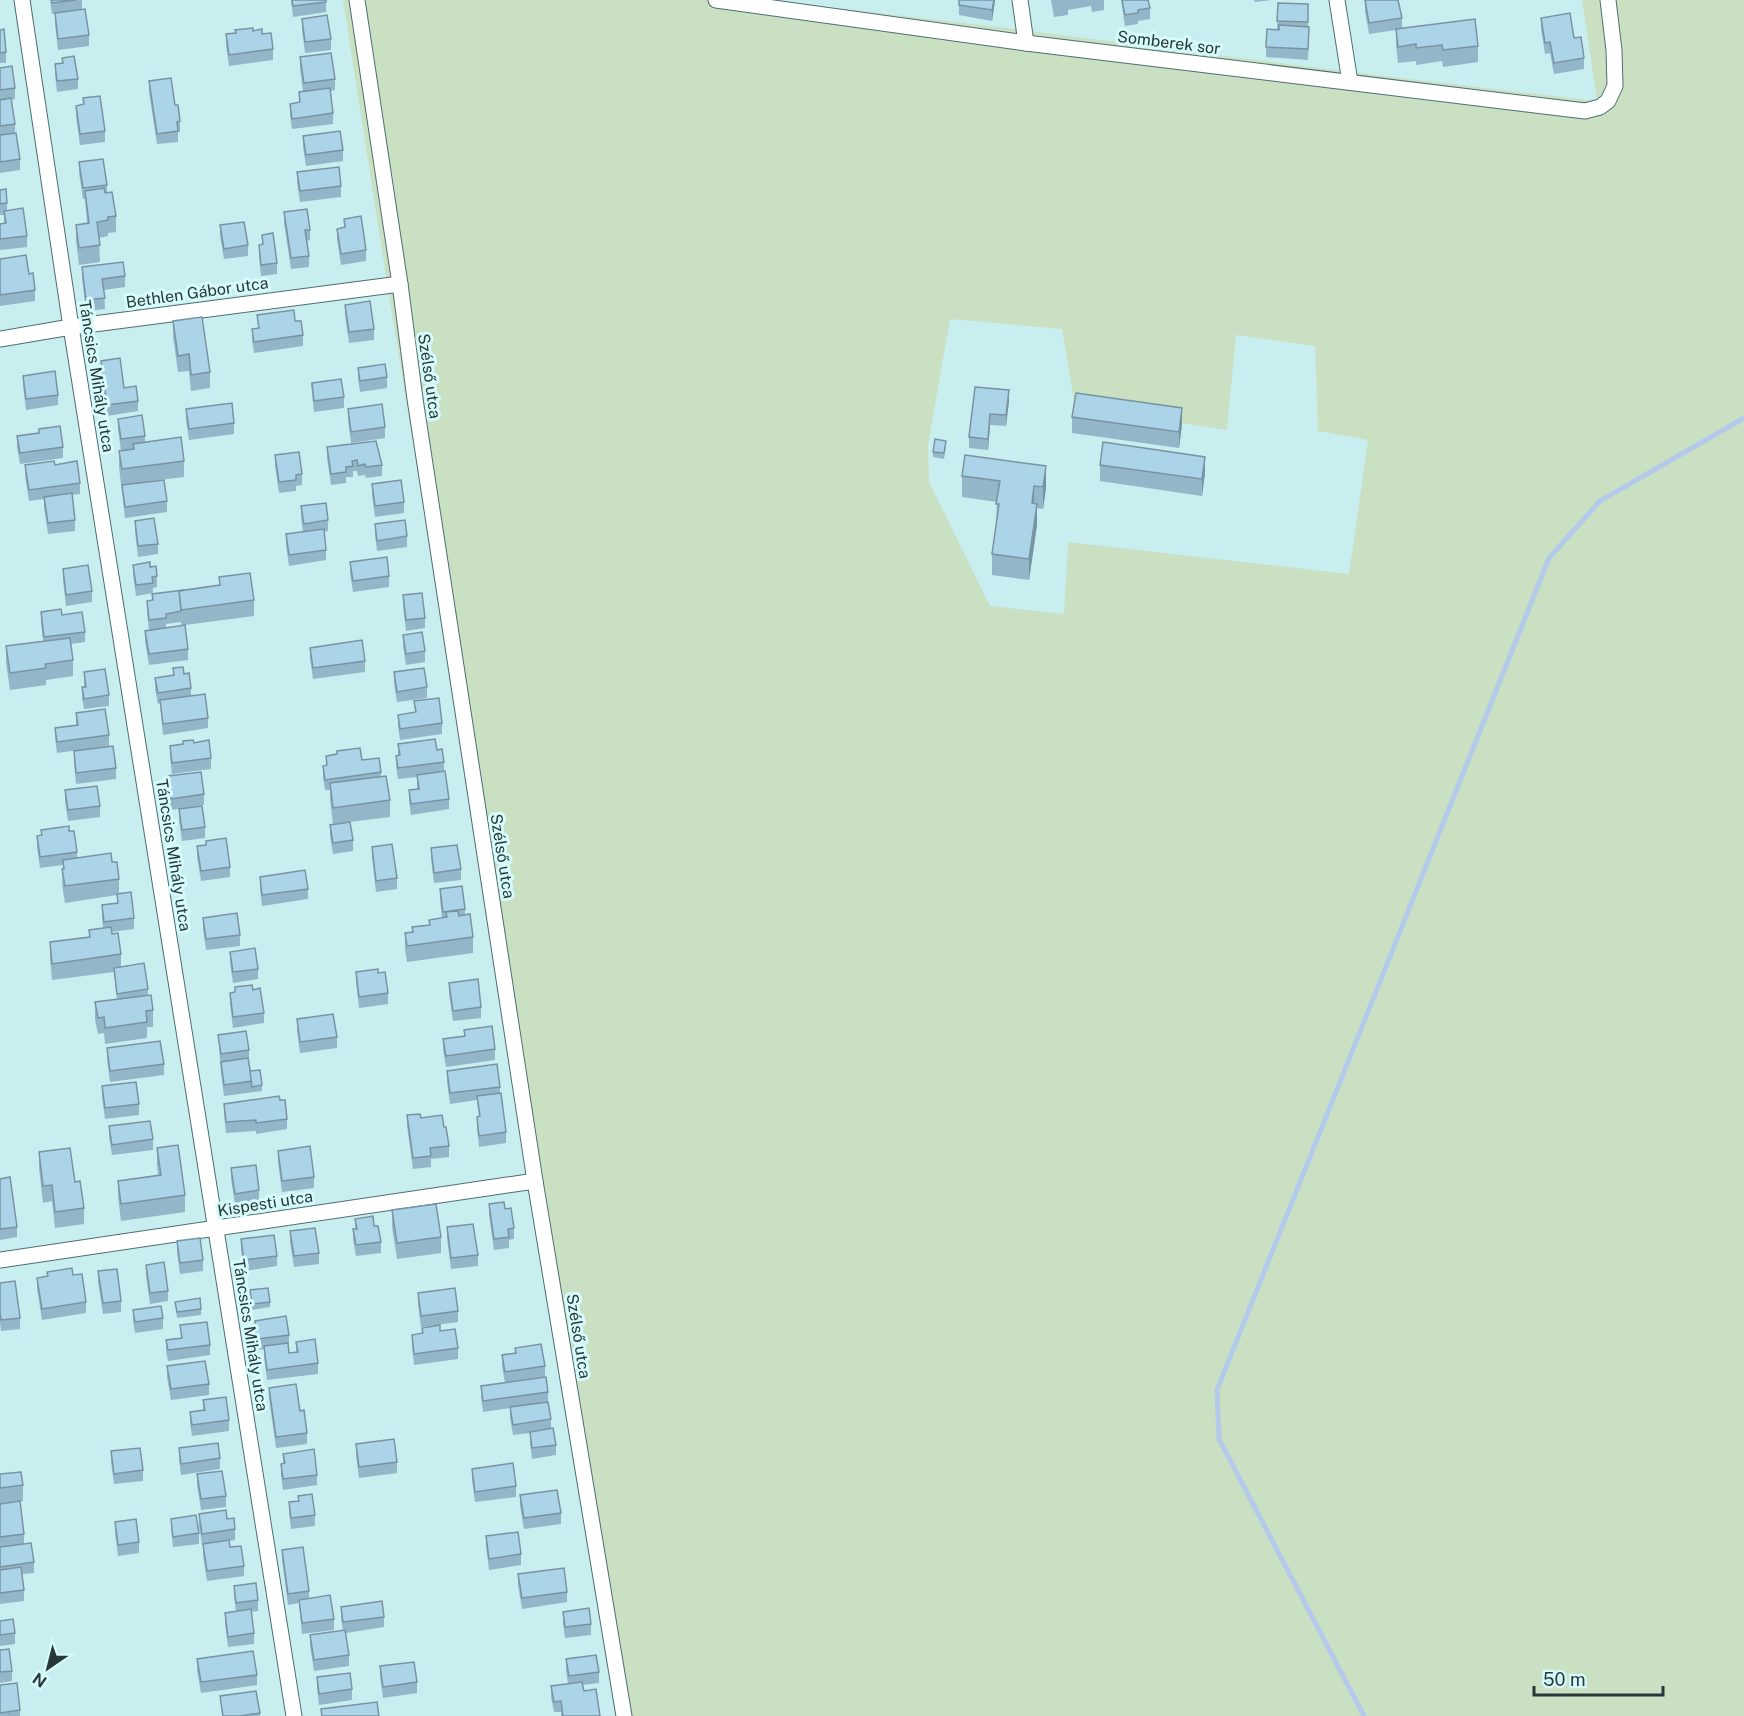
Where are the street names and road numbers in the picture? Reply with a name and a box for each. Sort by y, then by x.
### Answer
street label: Somberek sor [1116,27,1222,58]
street label: Bethlen Gábor utca [125,273,269,312]
street label: Táncsics Mihály utca [75,299,118,454]
street label: Szélső utca [414,332,445,420]
street label: Táncsics Mihály utca [152,778,195,933]
street label: Szélső utca [486,812,519,900]
street label: Kispesti utca [216,1187,314,1220]
street label: Táncsics Mihály utca [229,1258,272,1413]
street label: Szélső utca [562,1292,595,1380]

